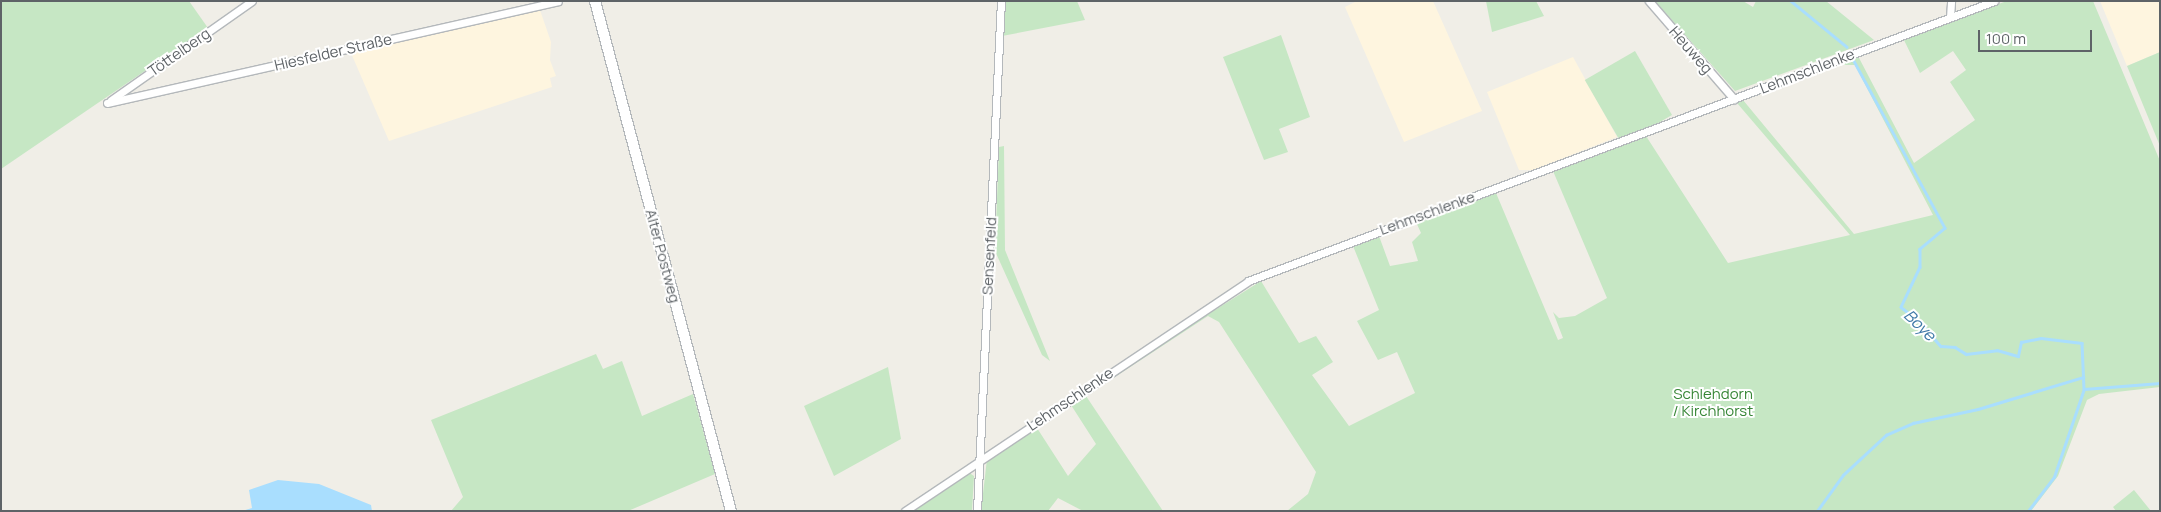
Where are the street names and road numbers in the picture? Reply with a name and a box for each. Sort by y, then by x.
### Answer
street label: Heuweg [1666,23,1716,77]
street label: Töttelberg [144,24,214,80]
street label: Hiesfelder Straße [272,30,394,74]
street label: Lehmschlenke [1757,45,1857,97]
street label: Lehmschlenke [1377,187,1477,239]
street label: Alter Postweg [642,207,684,305]
street label: Sensenfeld [978,216,1000,296]
street label: Lehmschlenke [1023,364,1117,434]

